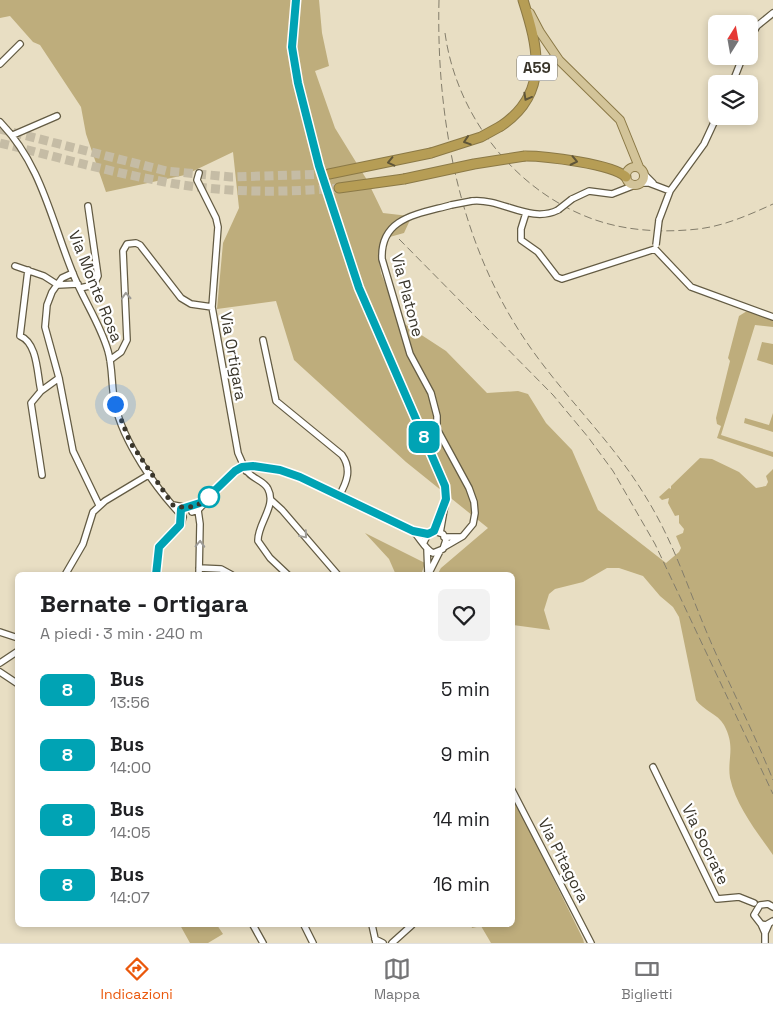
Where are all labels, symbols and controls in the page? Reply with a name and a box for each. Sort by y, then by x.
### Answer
north arrow [708,15,758,65]
map controls [708,15,758,125]
road number: A59 [517,56,557,80]
button: layers [708,75,758,125]
one-way arrow [523,92,533,101]
one-way arrow [463,135,472,145]
one-way arrow [386,156,395,167]
one-way arrow [569,156,578,166]
street label: Via Monte Rosa [64,227,127,345]
street label: Via Platone [386,251,429,339]
one-way arrow [120,292,131,300]
street label: Via Ortigara [215,310,252,402]
your location [103,392,128,417]
line badge: 8 [408,421,440,453]
text: 8 [419,425,429,448]
unlabelled marker [198,486,220,508]
one-way arrow [298,530,307,539]
one-way arrow [194,540,205,548]
text: Bernate - Ortigara [40,588,248,619]
button: heart [438,589,490,641]
text: A piedi · 3 min · 240 m [40,623,203,644]
text: Bus [110,667,144,692]
text: 5 min [441,677,490,702]
text: 8 [62,678,73,701]
text: 13:56 [110,692,150,713]
text: Bus [110,732,144,757]
text: 9 min [441,742,490,767]
text: 8 [62,743,73,766]
text: 14:00 [110,757,151,778]
text: Bus [110,797,144,822]
street label: Via Socrate [677,800,734,888]
text: 14 min [433,807,490,832]
text: 8 [62,808,73,831]
street label: Via Pitagora [533,814,594,906]
text: 14:05 [110,822,151,843]
text: Bus [110,862,144,887]
text: 16 min [433,872,490,897]
text: 8 [62,873,73,896]
text: 14:07 [110,887,150,908]
tab: Indicazioni [101,955,173,1003]
tab: Mappa [374,955,420,1003]
tab: Biglietti [621,955,672,1003]

